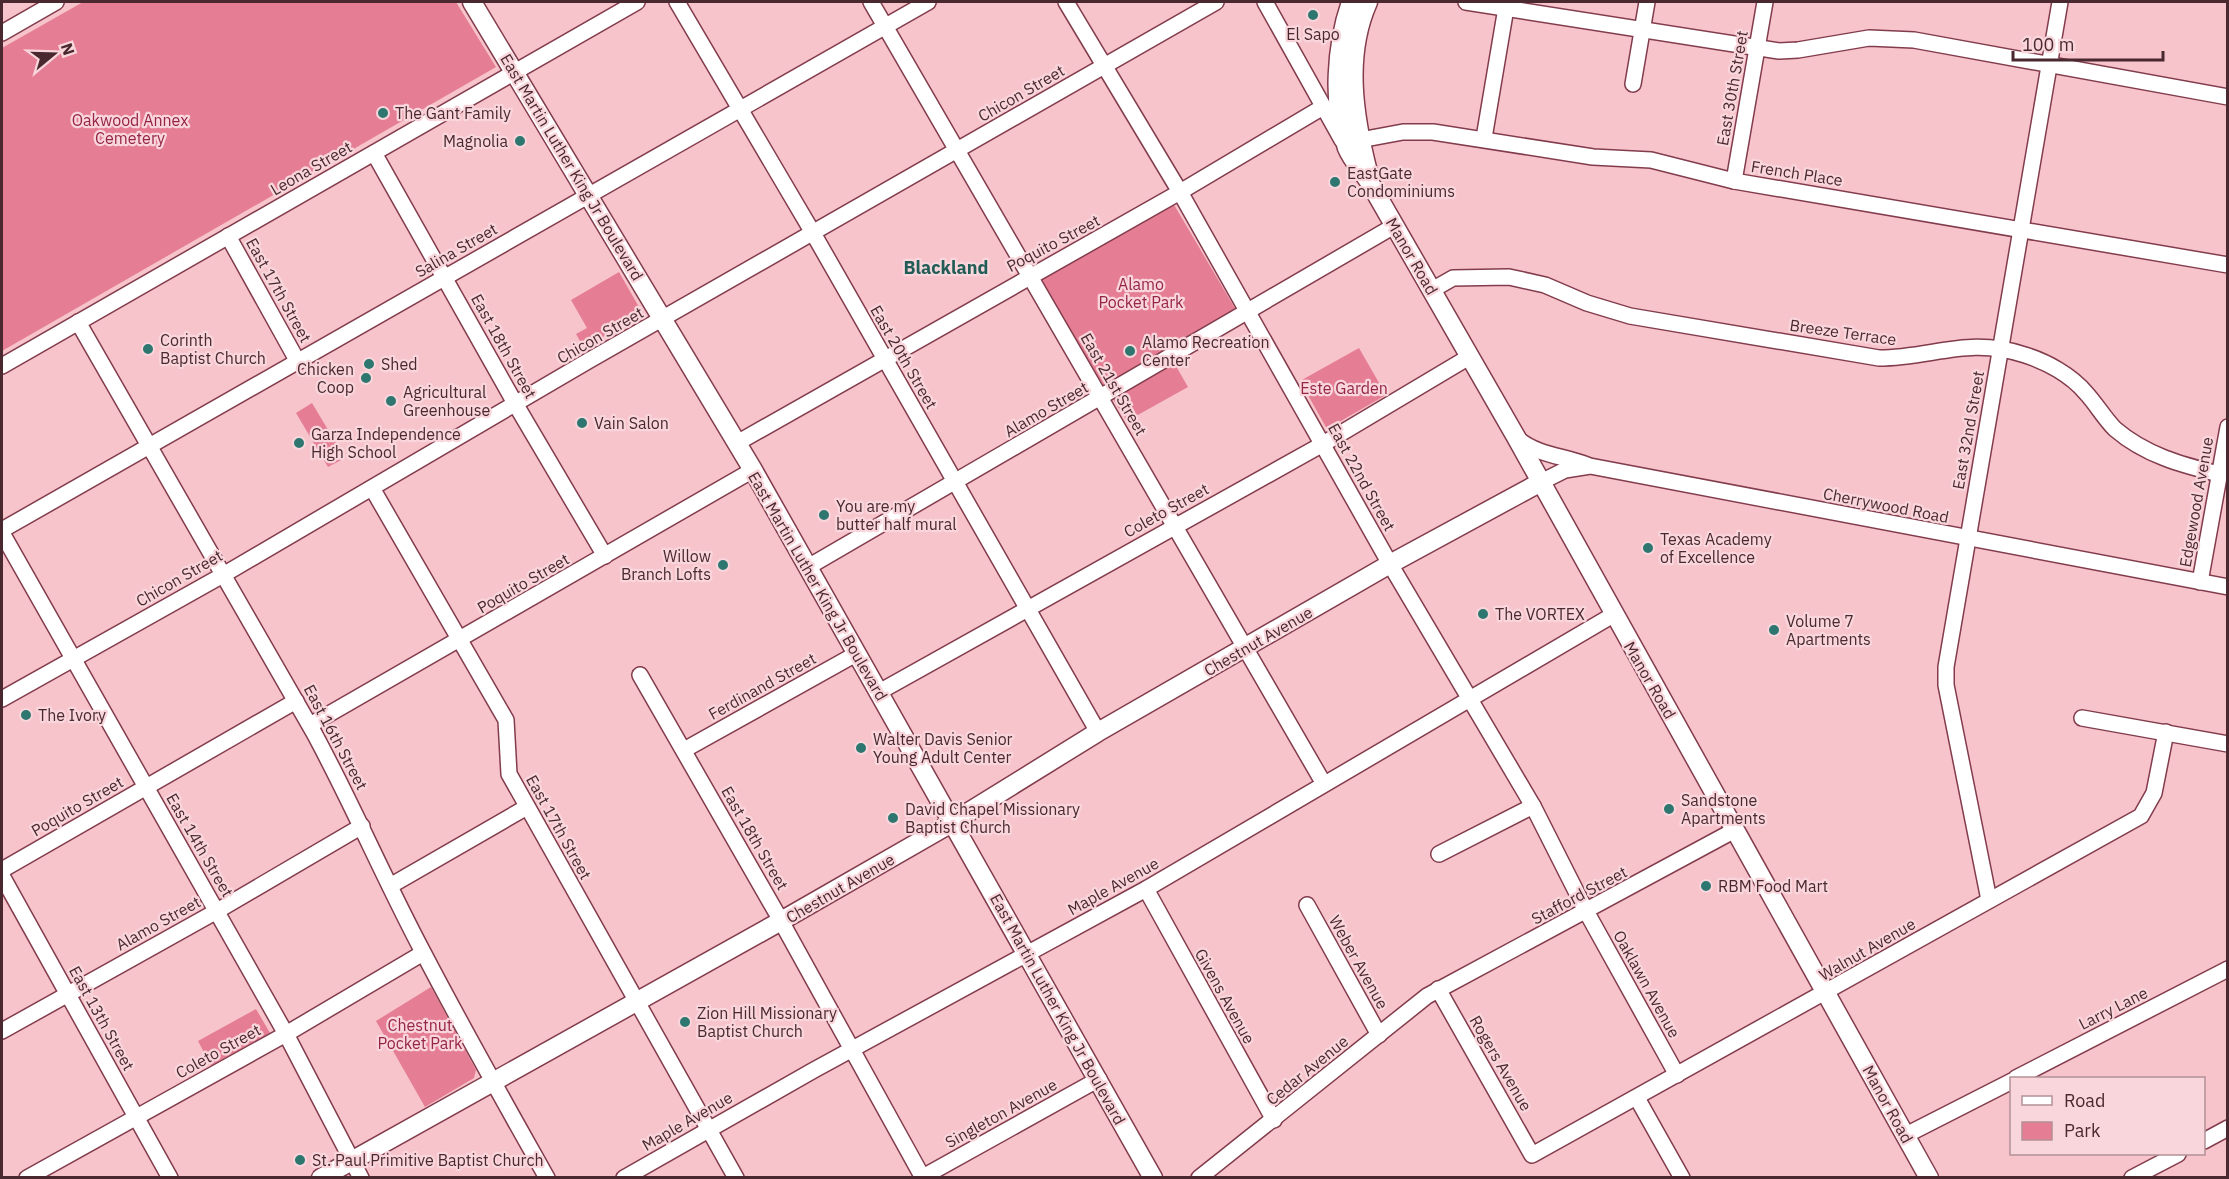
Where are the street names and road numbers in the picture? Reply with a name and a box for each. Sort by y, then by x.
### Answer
street label: East 30th Street [1712,29,1752,147]
street label: East Martin Luther King Jr Boulevard [496,50,648,284]
street label: Chicon Street [974,60,1068,126]
street label: Leona Street [267,137,355,199]
street label: French Place [1750,156,1844,190]
street label: Poquito Street [1003,210,1103,276]
street label: Manor Road [1382,214,1442,298]
street label: Salina Street [411,218,501,282]
street label: East 17th Street [242,234,316,346]
street label: East 18th Street [467,290,541,402]
street label: Chicon Street [553,302,647,368]
street label: East 20th Street [866,302,942,412]
street label: Breeze Terrace [1788,315,1898,349]
street label: East 21st Street [1077,329,1151,439]
street label: East 32nd Street [1948,369,1988,491]
street label: Alamo Street [1000,377,1092,441]
street label: East 22nd Street [1324,420,1400,534]
street label: Edgewood Avenue [2175,435,2217,569]
street label: East Martin Luther King Jr Boulevard [744,468,892,704]
street label: Coleto Street [1120,478,1212,542]
street label: Cherrywood Road [1821,483,1951,527]
street label: Chicon Street [132,545,226,611]
street label: Poquito Street [473,549,573,617]
street label: Chestnut Avenue [1200,602,1316,680]
street label: Manor Road [1620,638,1680,722]
street label: Ferdinand Street [705,648,819,724]
street label: East 16th Street [300,681,372,793]
street label: East 17th Street [522,771,596,883]
street label: Poquito Street [27,772,127,840]
street label: East 18th Street [717,783,793,893]
street label: East 14th Street [162,790,238,900]
street label: Chestnut Avenue [782,849,898,927]
street label: Maple Avenue [1064,853,1162,919]
street label: Stafford Street [1528,861,1630,929]
street label: East Martin Luther King Jr Boulevard [986,890,1130,1128]
street label: Alamo Street [112,892,204,954]
street label: Weber Avenue [1325,912,1393,1012]
street label: Walnut Avenue [1815,913,1919,985]
street label: Oaklawn Avenue [1609,927,1685,1041]
street label: Givens Avenue [1191,945,1259,1047]
street label: East 13th Street [65,962,139,1074]
street label: Larry Lane [2075,982,2151,1034]
street label: Rogers Avenue [1466,1012,1537,1114]
street label: Coleto Street [172,1019,264,1083]
street label: Cedar Avenue [1262,1031,1352,1109]
street label: Manor Road [1858,1062,1918,1146]
street label: Singleton Avenue [942,1074,1061,1152]
street label: Maple Avenue [638,1087,736,1155]

